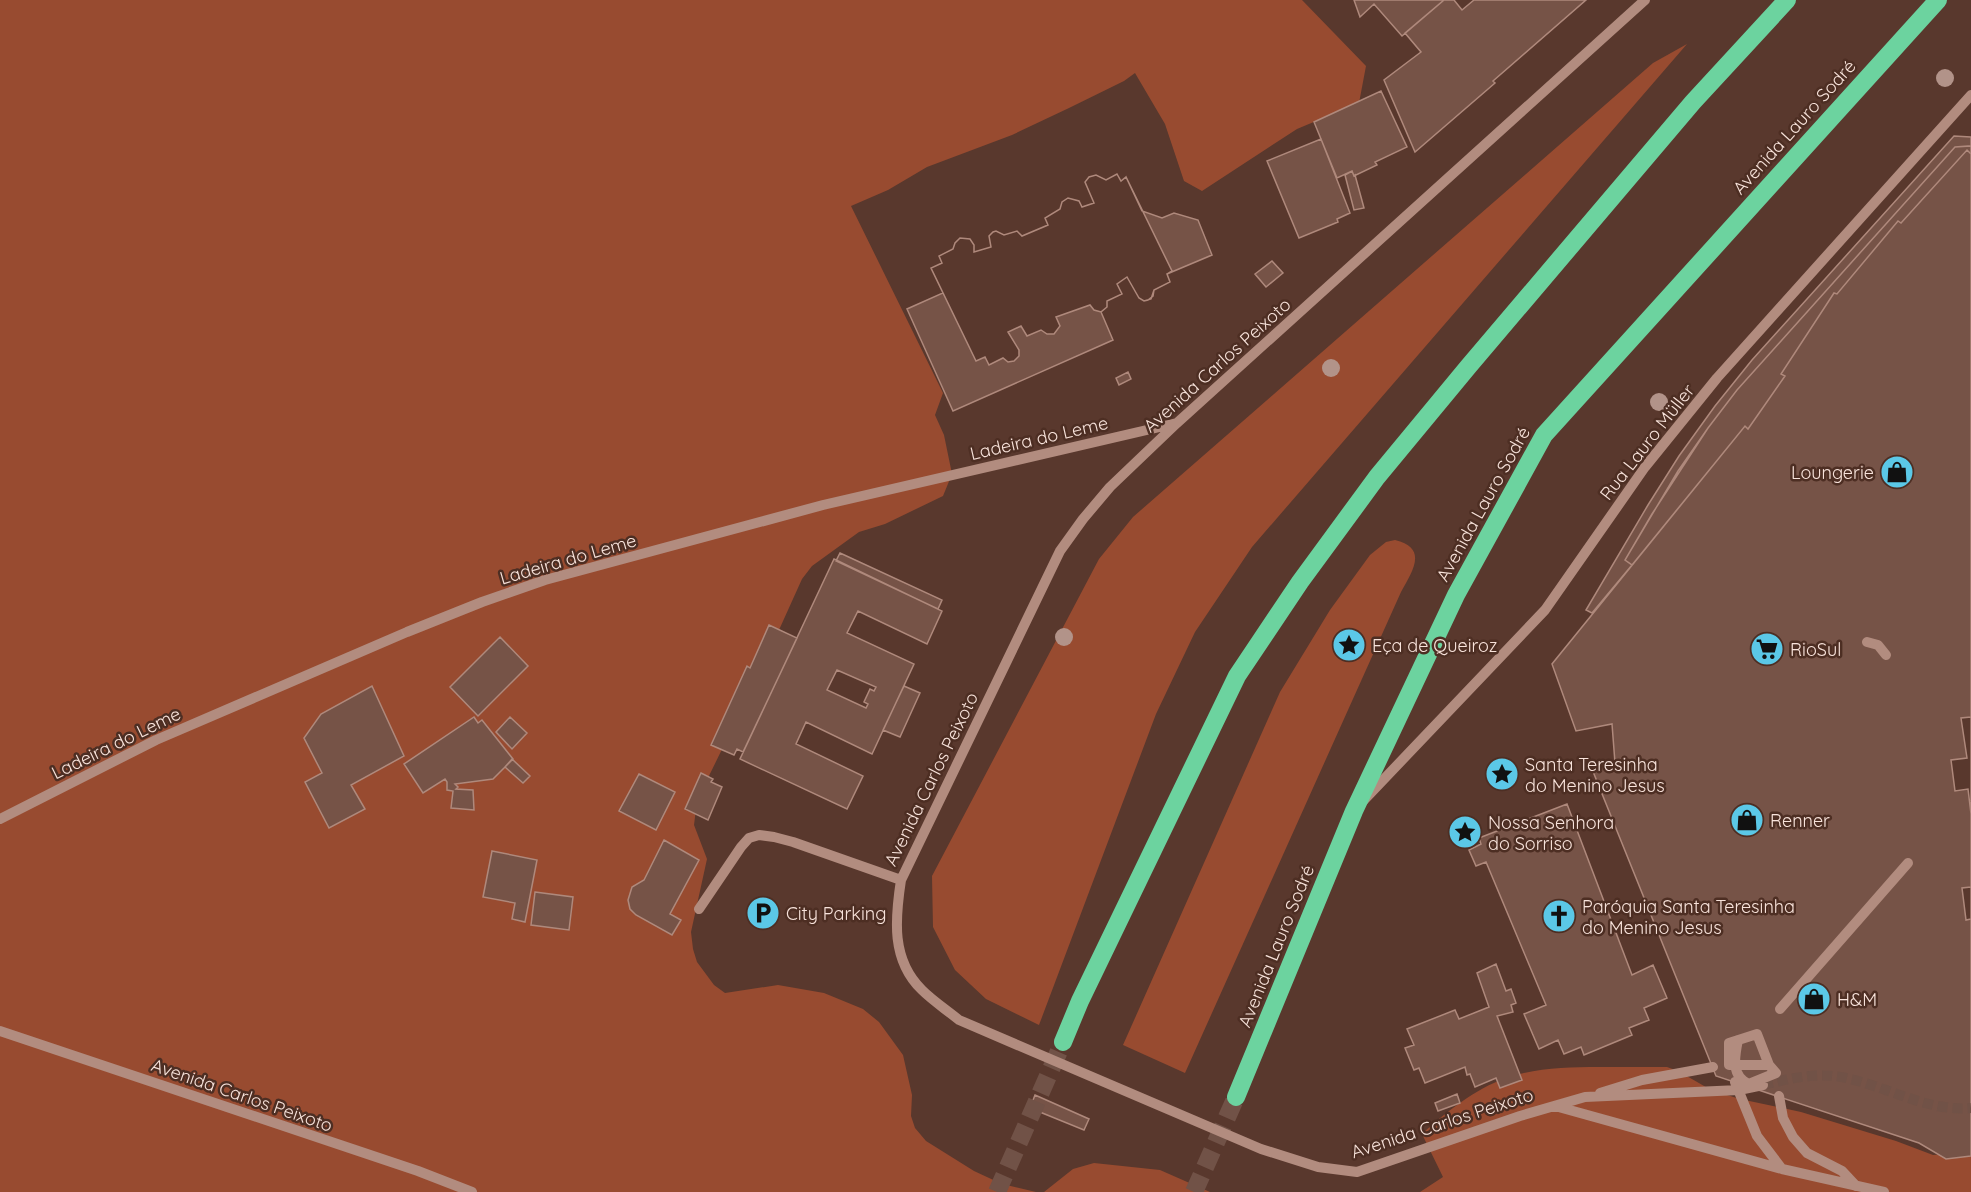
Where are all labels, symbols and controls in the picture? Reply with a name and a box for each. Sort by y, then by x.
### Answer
street label: Avenida Lauro Sodré [1728,55,1860,199]
street label: Avenida Carlos Peixoto [1139,293,1295,437]
street label: Rua Lauro Müller [1594,379,1700,505]
street label: Ladeira do Leme [968,411,1110,465]
street label: Avenida Lauro Sodré [1431,423,1535,585]
shop icon: Loungerie [1879,454,1915,490]
place label: Loungerie [1791,461,1874,484]
street label: Ladeira do Leme [497,529,639,589]
place icon: Eça de Queiroz [1331,627,1367,663]
supermarket icon: RioSul [1749,631,1785,667]
place label: Eça de Queiroz [1372,634,1497,657]
place label: RioSul [1790,638,1841,661]
street label: Avenida Carlos Peixoto [879,688,983,870]
street label: Ladeira do Leme [48,702,184,784]
place label: Santa Teresinha do Menino Jesus [1525,753,1665,797]
place icon: Santa Teresinha do Menino Jesus [1484,756,1520,792]
shop icon: Renner [1729,802,1765,838]
place label: Renner [1770,809,1830,832]
place label: Nossa Senhora do Sorriso [1488,811,1614,855]
place icon: Nossa Senhora do Sorriso [1447,814,1483,850]
street label: Avenida Lauro Sodré [1233,861,1319,1031]
parking icon: City Parking [745,895,781,931]
place label: Paróquia Santa Teresinha do Menino Jesus [1582,895,1795,939]
church icon: Paróquia Santa Teresinha do Menino Jesus [1541,898,1577,934]
place label: City Parking [786,902,886,925]
shop icon: H&M [1796,981,1832,1017]
place label: H&M [1837,988,1877,1011]
street label: Avenida Carlos Peixoto [148,1053,336,1137]
street label: Avenida Carlos Peixoto [1348,1083,1536,1163]

